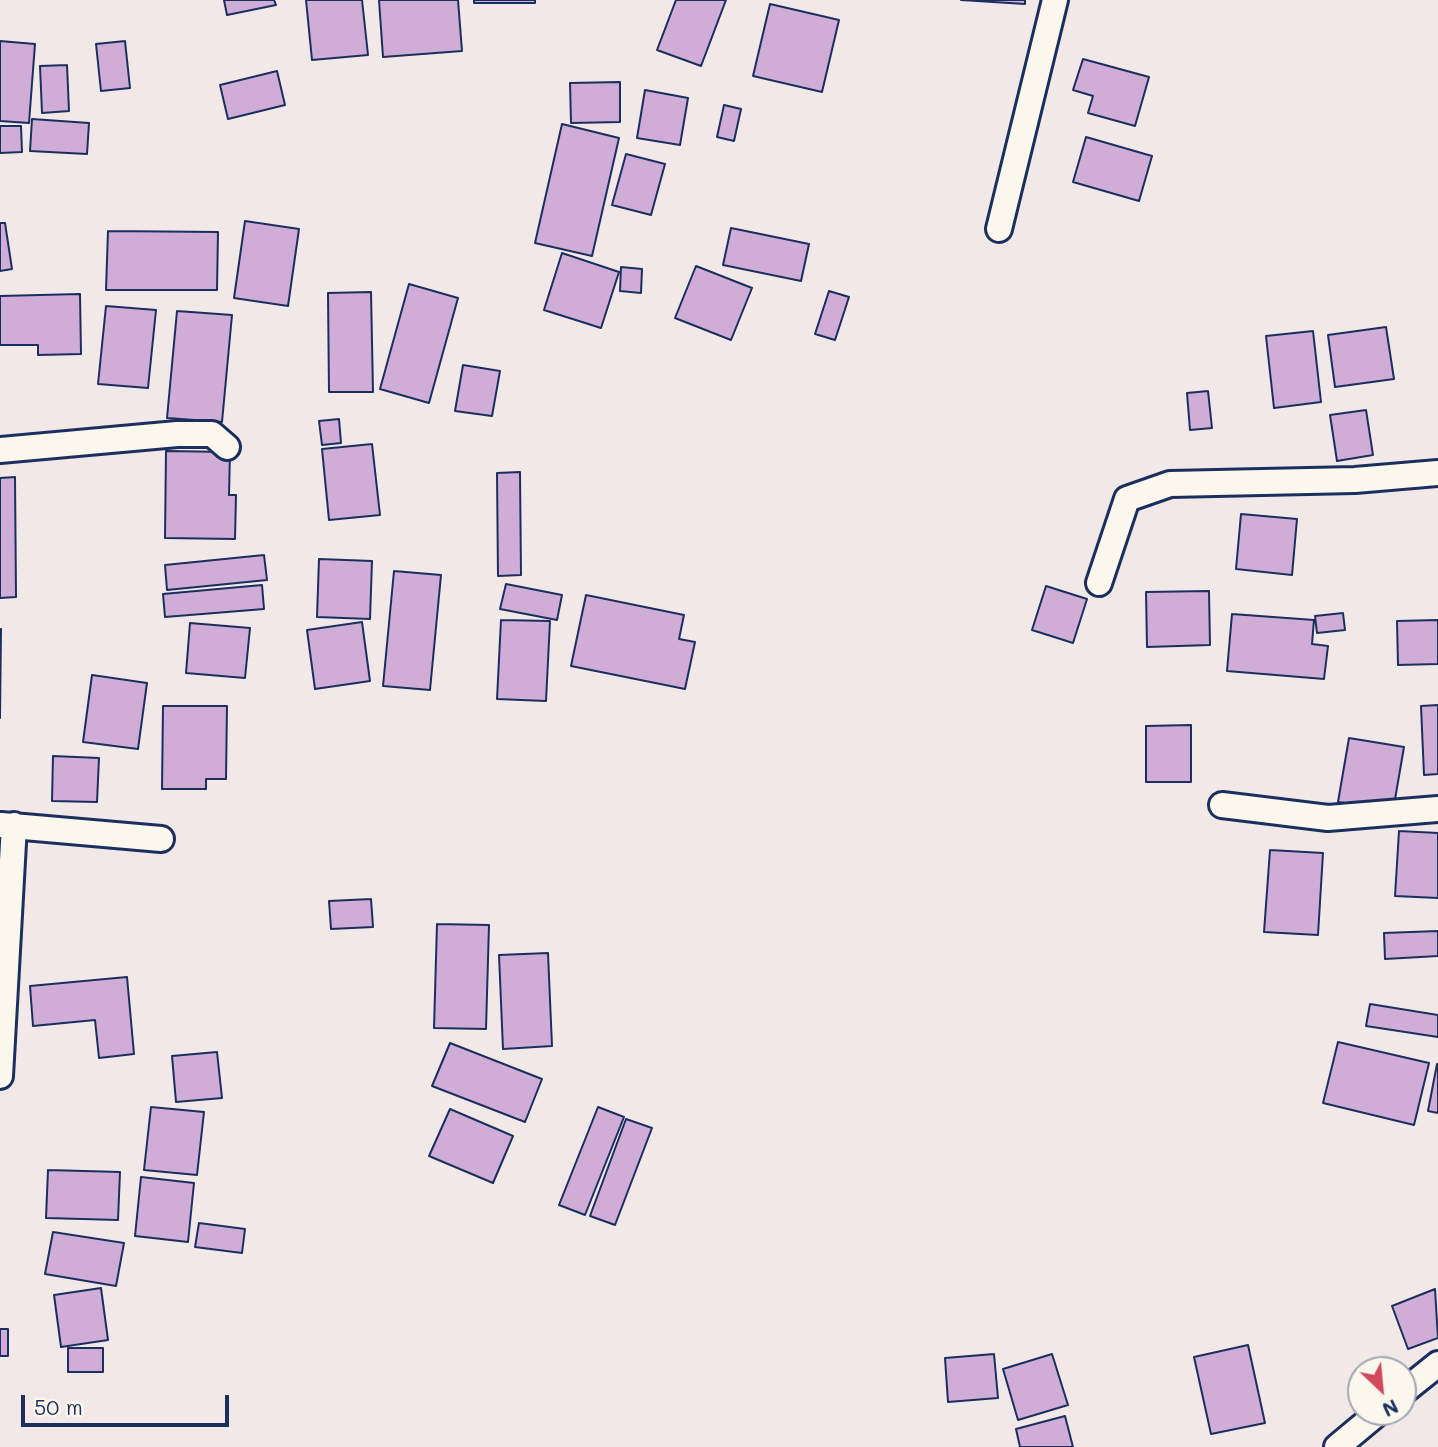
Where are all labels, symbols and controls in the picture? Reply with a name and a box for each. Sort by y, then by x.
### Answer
north arrow [1347,1356,1417,1426]
scale bar [24,1380,233,1424]
text: 50 m [34,1393,83,1420]
text: N [1379,1394,1403,1423]

